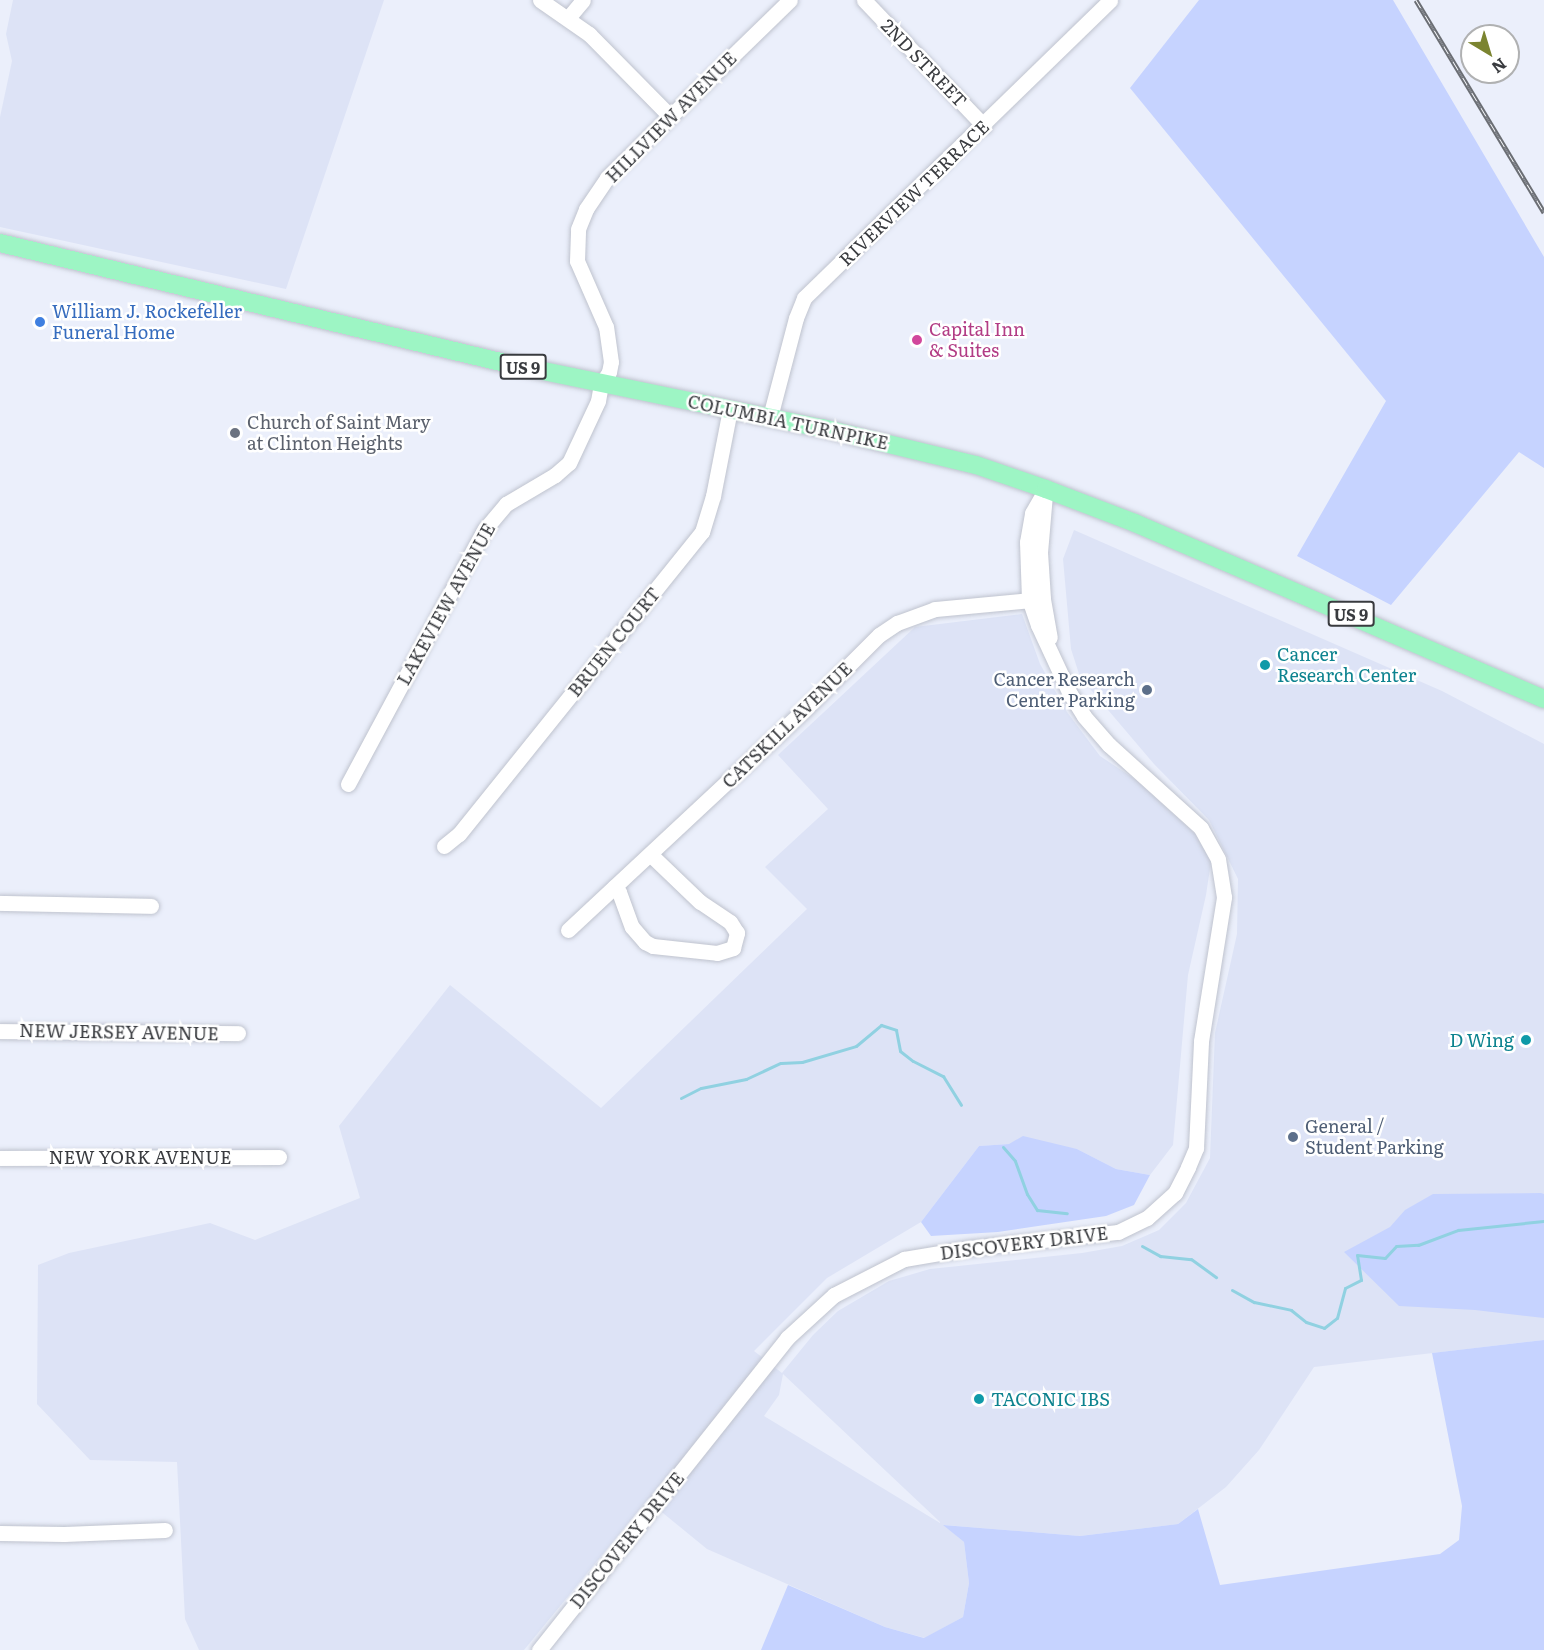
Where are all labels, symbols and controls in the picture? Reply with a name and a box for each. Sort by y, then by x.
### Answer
street label: 2ND STREET [877,15,971,111]
north arrow [1460,24,1520,84]
street label: HILLVIEW AVENUE [601,47,741,187]
text: N [1487,53,1513,80]
street label: RIVERVIEW TERRACE [835,116,993,270]
place label: William J. Rockefeller Funeral Home [52,301,242,344]
marker: William J. Rockefeller Funeral Home [33,315,47,329]
place label: Capital Inn & Suites [929,319,1025,362]
marker: Capital Inn & Suites [910,333,924,347]
road number: US 9 [499,354,547,380]
street label: COLUMBIA TURNPIKE [686,390,890,454]
place label: Church of Saint Mary at Clinton Heights [247,412,431,454]
marker: Church of Saint Mary at Clinton Heights [228,426,242,440]
street label: LAKEVIEW AVENUE [392,519,500,689]
street label: BRUEN COURT [563,583,665,701]
road number: US 9 [1327,601,1375,627]
place label: Cancer Research Center [1277,644,1416,686]
street label: CATSKILL AVENUE [718,658,856,792]
marker: Cancer Research Center [1258,658,1272,672]
place label: Cancer Research Center Parking [993,669,1135,712]
marker: Cancer Research Center Parking [1140,683,1154,697]
street label: NEW JERSEY AVENUE [19,1019,219,1045]
place label: D Wing [1449,1029,1514,1051]
marker: D Wing [1519,1033,1533,1047]
place label: General / Student Parking [1305,1116,1444,1158]
marker: General / Student Parking [1286,1130,1300,1144]
street label: NEW YORK AVENUE [49,1146,231,1168]
street label: DISCOVERY DRIVE [939,1222,1109,1264]
place label: TACONIC IBS [991,1388,1110,1410]
marker: TACONIC IBS [972,1392,986,1406]
street label: DISCOVERY DRIVE [565,1468,689,1612]

